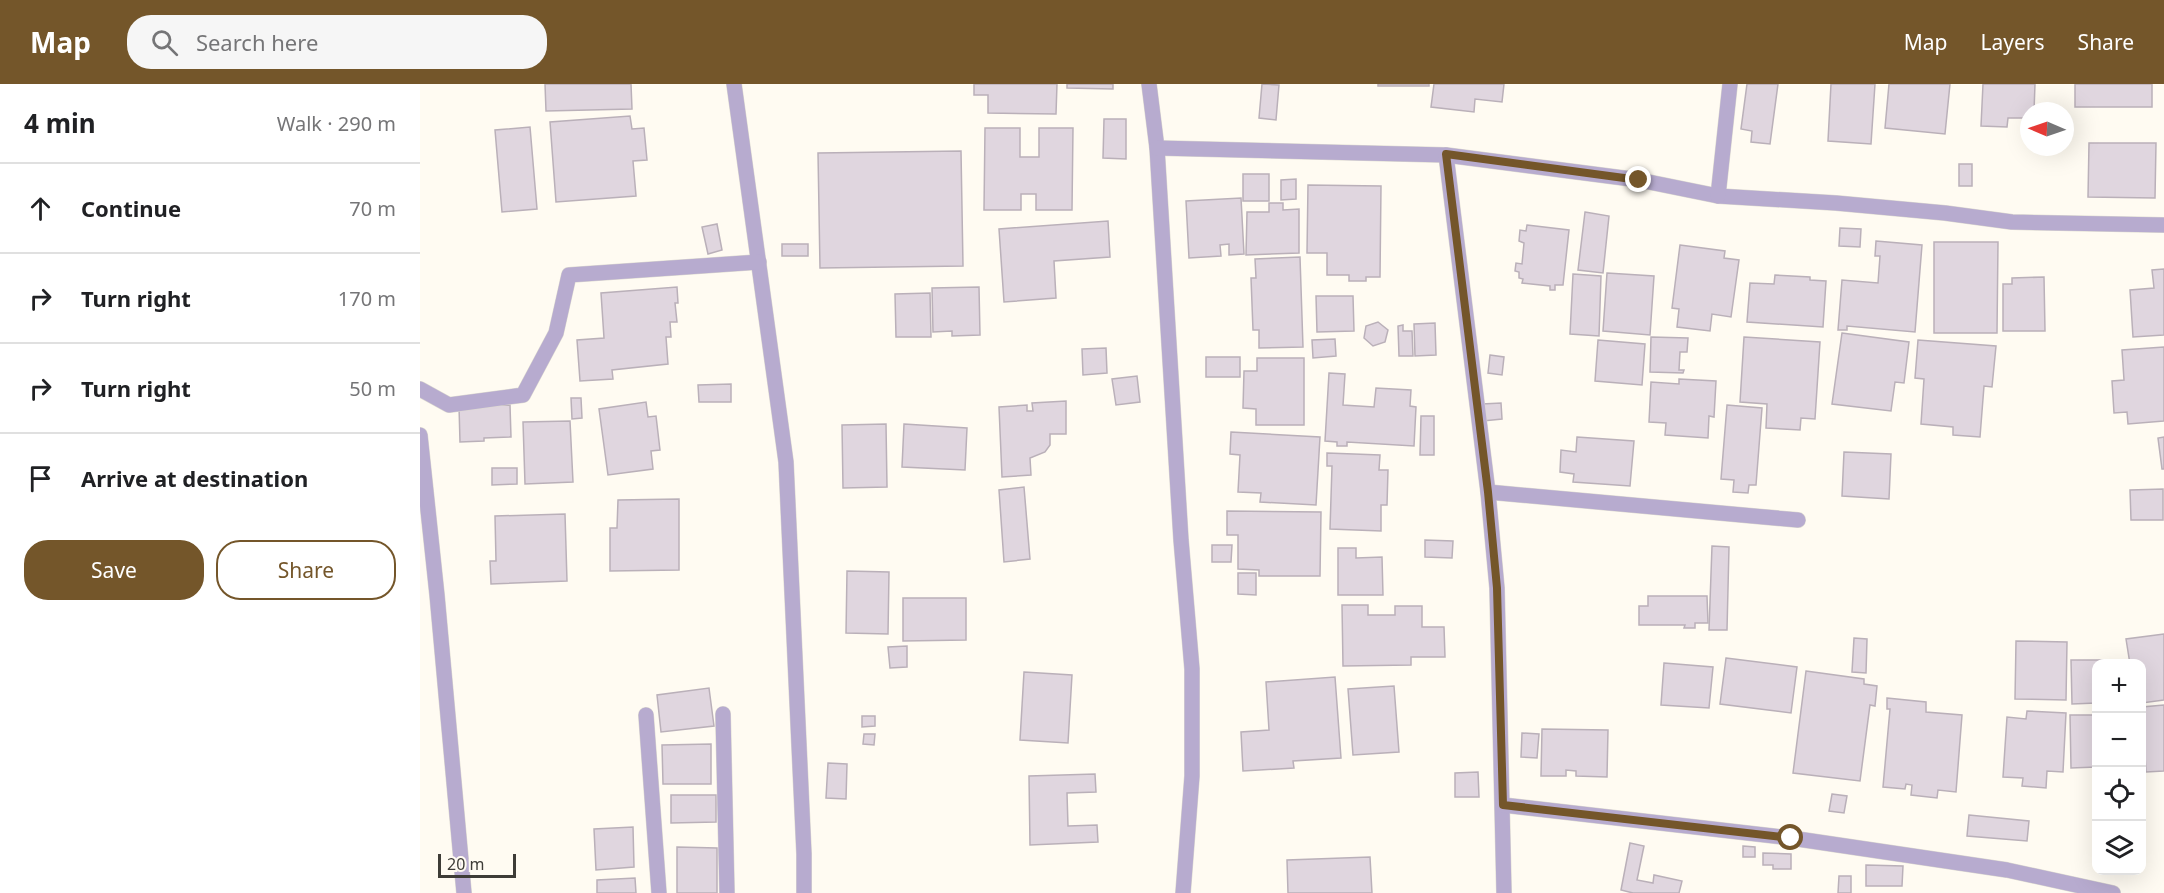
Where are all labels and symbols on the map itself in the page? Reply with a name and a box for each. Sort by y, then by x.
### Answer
north arrow [2020,102,2074,156]
route end [1625,166,1651,192]
route start [1777,824,1803,850]
scale bar [438,851,516,878]

